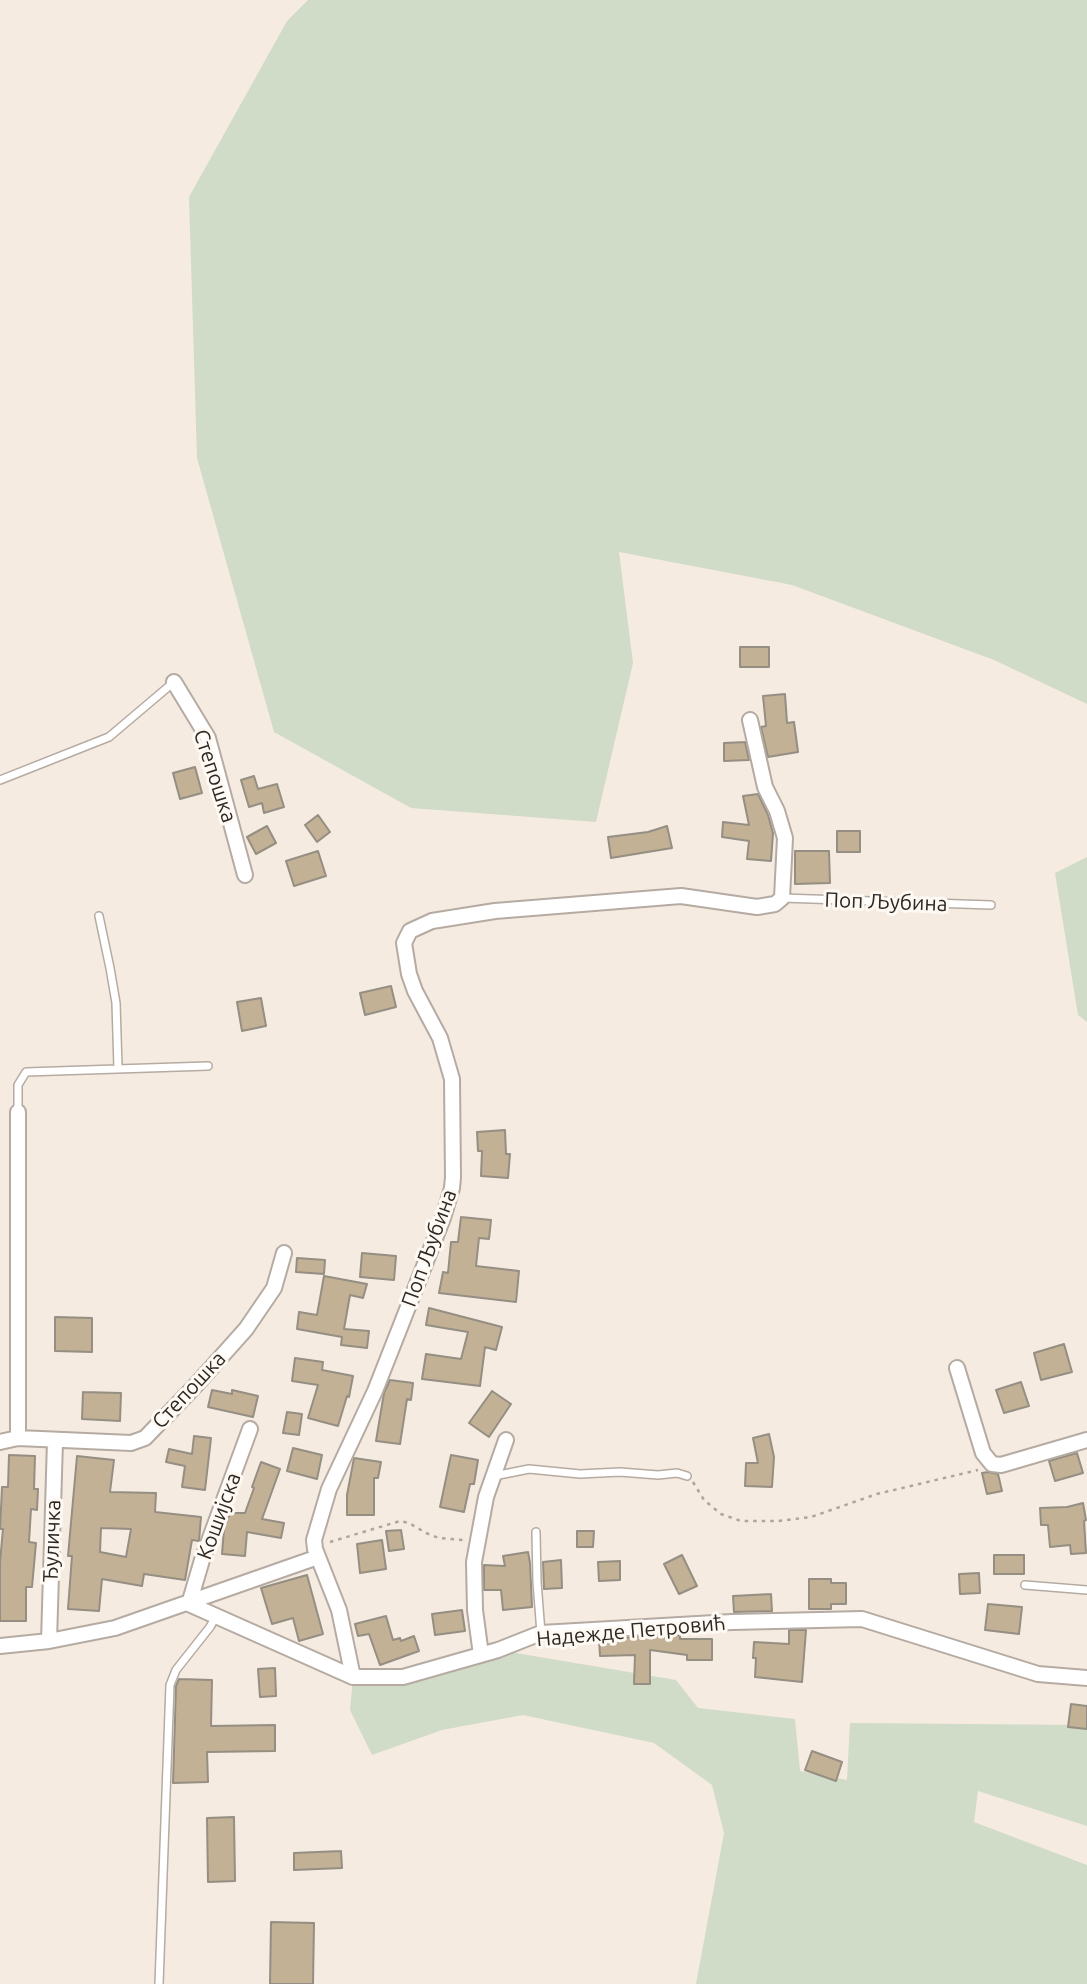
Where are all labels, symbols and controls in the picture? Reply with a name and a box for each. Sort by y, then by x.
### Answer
street label: Степошка [188,726,242,826]
street label: Поп Љубина [824,887,948,917]
street label: Поп Љубина [396,1186,462,1310]
street label: Степошка [147,1346,231,1434]
street label: Кошијска [192,1469,246,1563]
street label: Ђуличка [38,1499,66,1583]
street label: Надежде Петровић [535,1610,727,1652]

